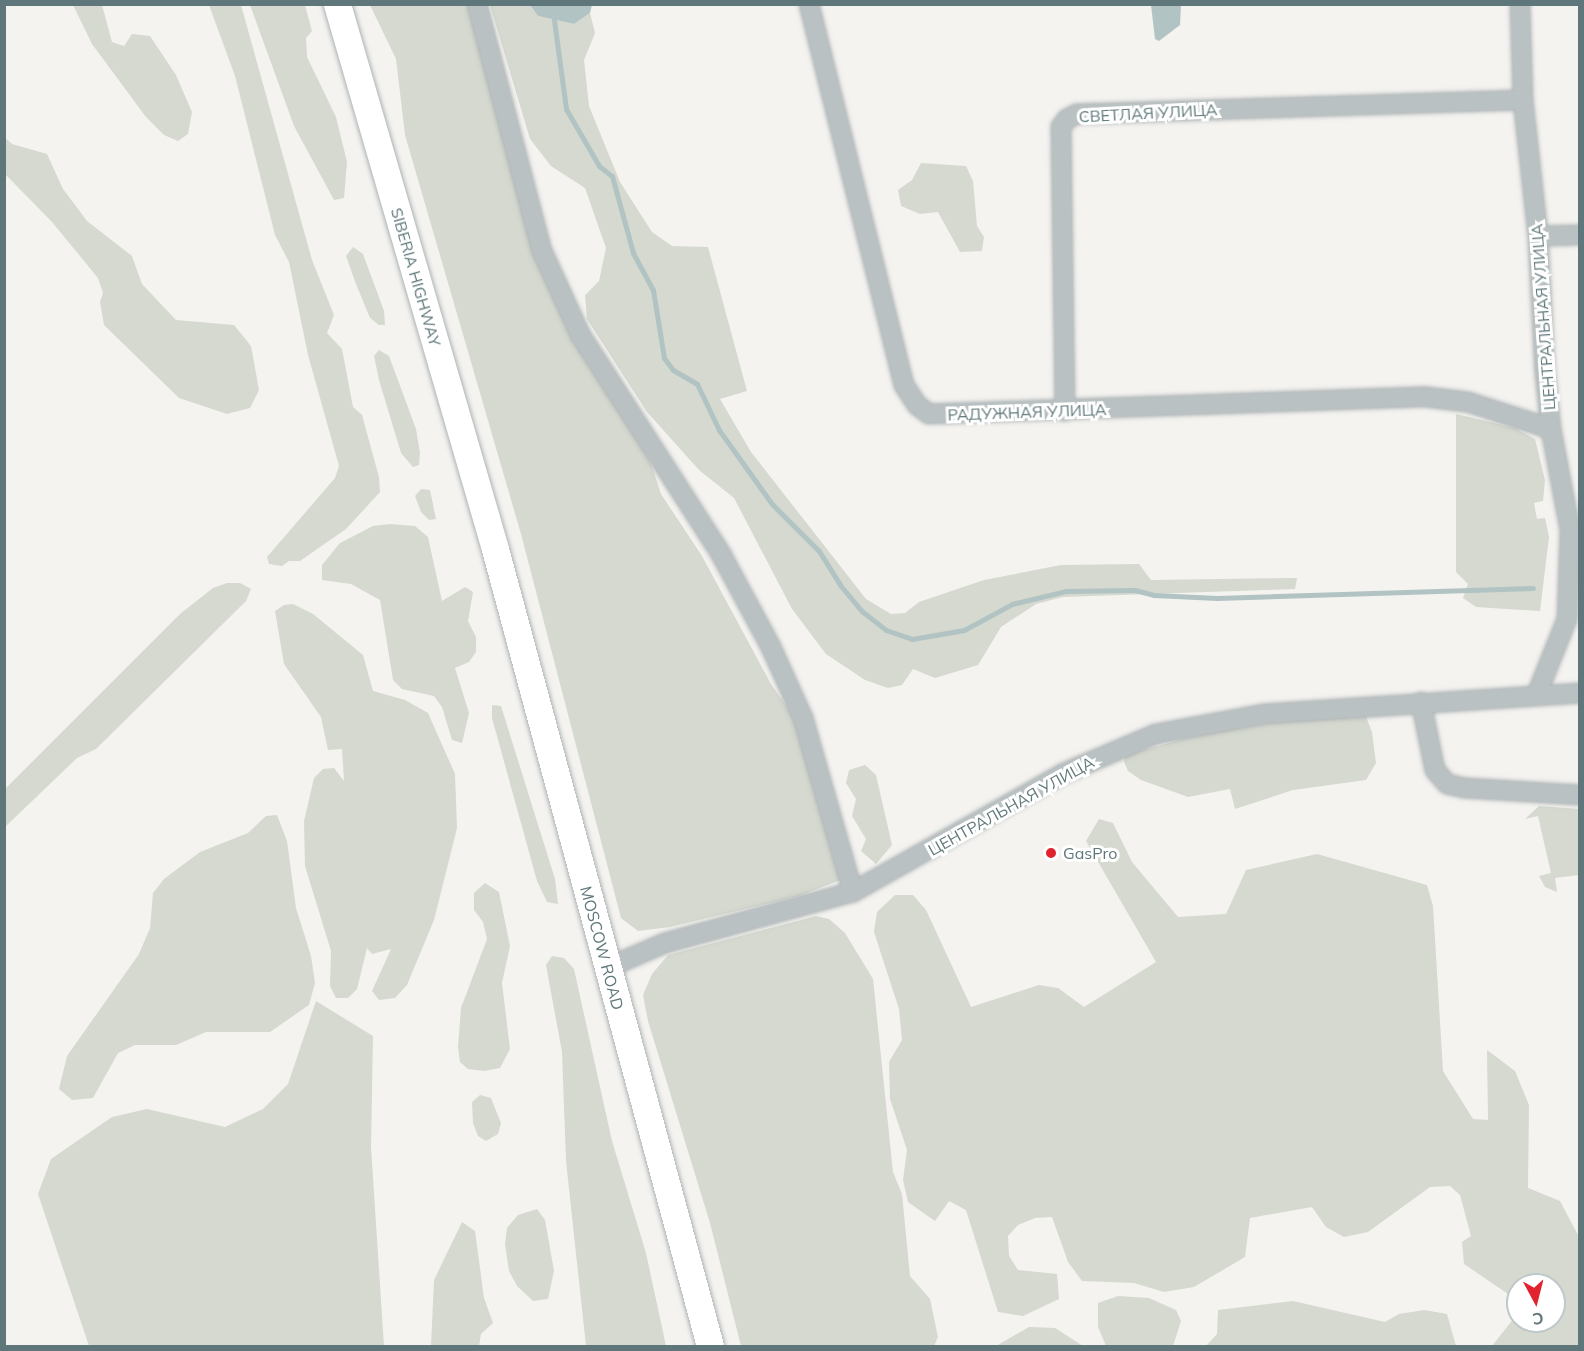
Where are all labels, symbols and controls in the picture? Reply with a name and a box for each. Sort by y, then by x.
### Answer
street label: СВЕТЛАЯ УЛИЦА [1078,100,1218,126]
street label: SIBERIA HIGHWAY [387,206,445,348]
street label: ЦЕНТРАЛЬНАЯ УЛИЦА [1527,223,1559,411]
street label: РАДУЖНАЯ УЛИЦА [947,400,1107,424]
street label: ЦЕНТРАЛЬНАЯ УЛИЦА [925,752,1097,860]
place label: GasPro [1063,843,1117,863]
marker: GasPro [1044,846,1058,860]
street label: MOSCOW ROAD [576,884,628,1012]
north arrow [1506,1273,1566,1333]
text: С [1531,1308,1545,1329]

